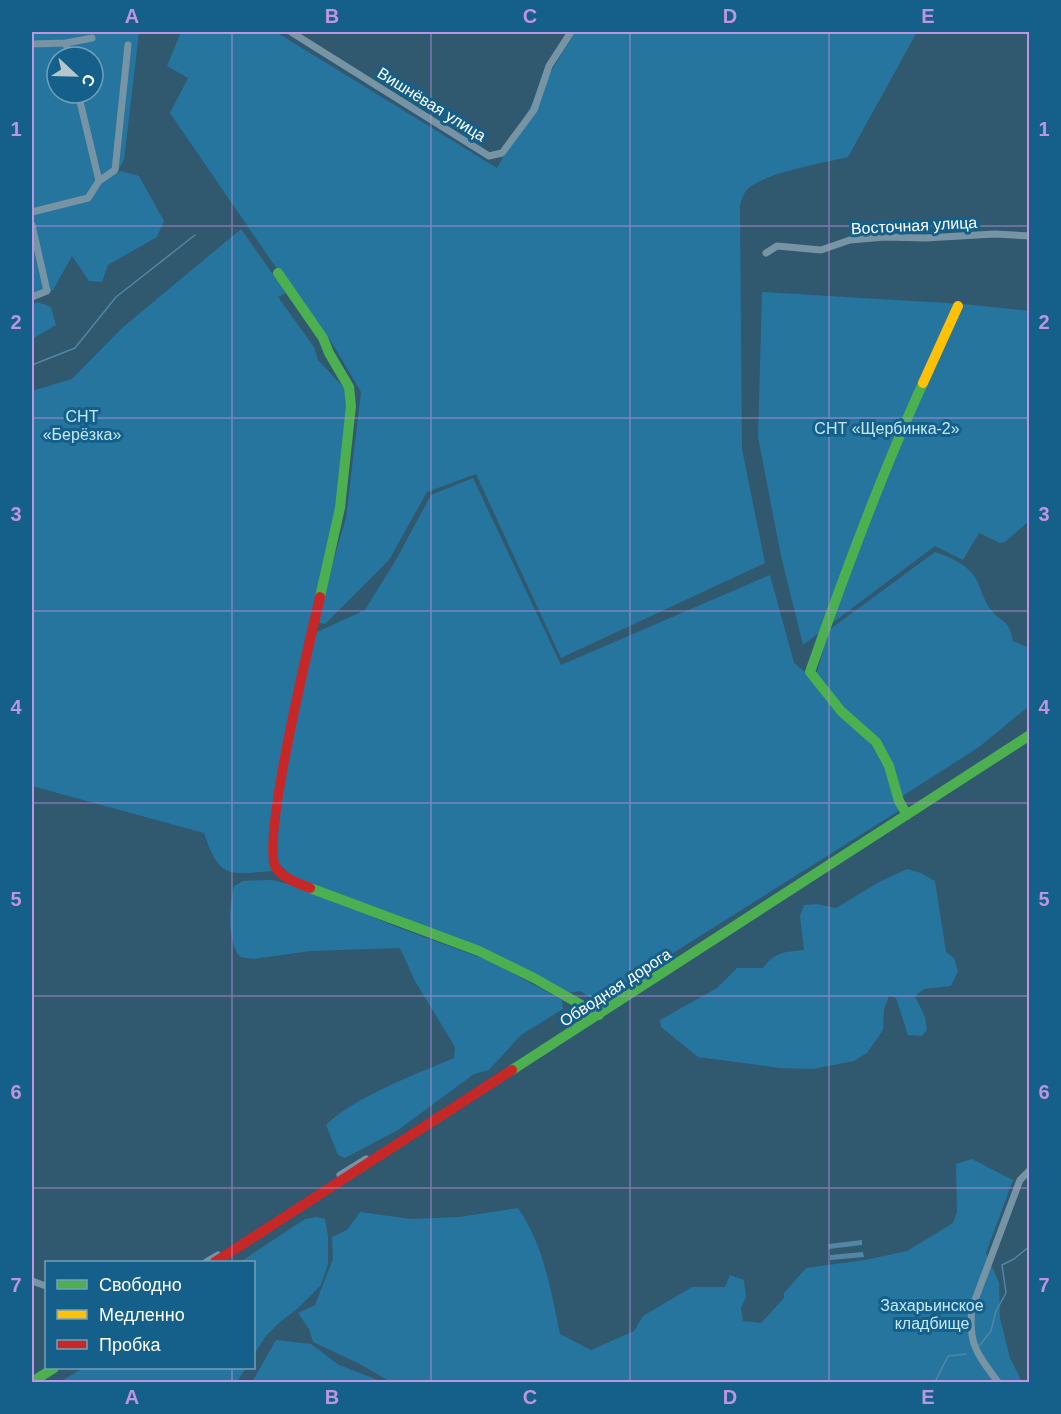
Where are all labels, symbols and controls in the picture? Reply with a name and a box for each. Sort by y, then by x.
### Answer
text: A [125,5,139,27]
text: B [325,5,339,27]
text: C [523,5,537,27]
text: D [723,5,737,27]
text: E [921,5,935,27]
north arrow [45,45,105,105]
street label: Вишнёвая улица [374,64,489,145]
text: С [78,72,98,89]
text: 1 [10,118,22,140]
text: 1 [1038,118,1050,140]
street label: Восточная улица [850,214,978,237]
text: 2 [10,311,22,333]
text: 2 [1038,311,1050,333]
park label: СНТ «Берёзка» [43,408,121,443]
park label: СНТ «Щербинка-2» [814,420,960,437]
text: 3 [10,503,22,525]
text: 3 [1038,503,1050,525]
text: 4 [10,696,22,718]
text: 4 [1038,696,1050,718]
text: 5 [10,888,22,910]
text: 5 [1038,888,1050,910]
street label: Обводная дорога [557,945,674,1030]
text: 6 [10,1081,22,1103]
text: 6 [1038,1081,1050,1103]
legend [45,1261,255,1369]
text: 7 [10,1274,22,1296]
text: 7 [1038,1274,1050,1296]
text: Свободно [99,1275,182,1295]
park label: Захарьинское кладбище [880,1297,984,1332]
text: Медленно [99,1305,185,1325]
text: Пробка [99,1335,162,1355]
text: A [125,1386,139,1408]
text: B [325,1386,339,1408]
text: C [523,1386,537,1408]
text: D [723,1386,737,1408]
text: E [921,1386,935,1408]

